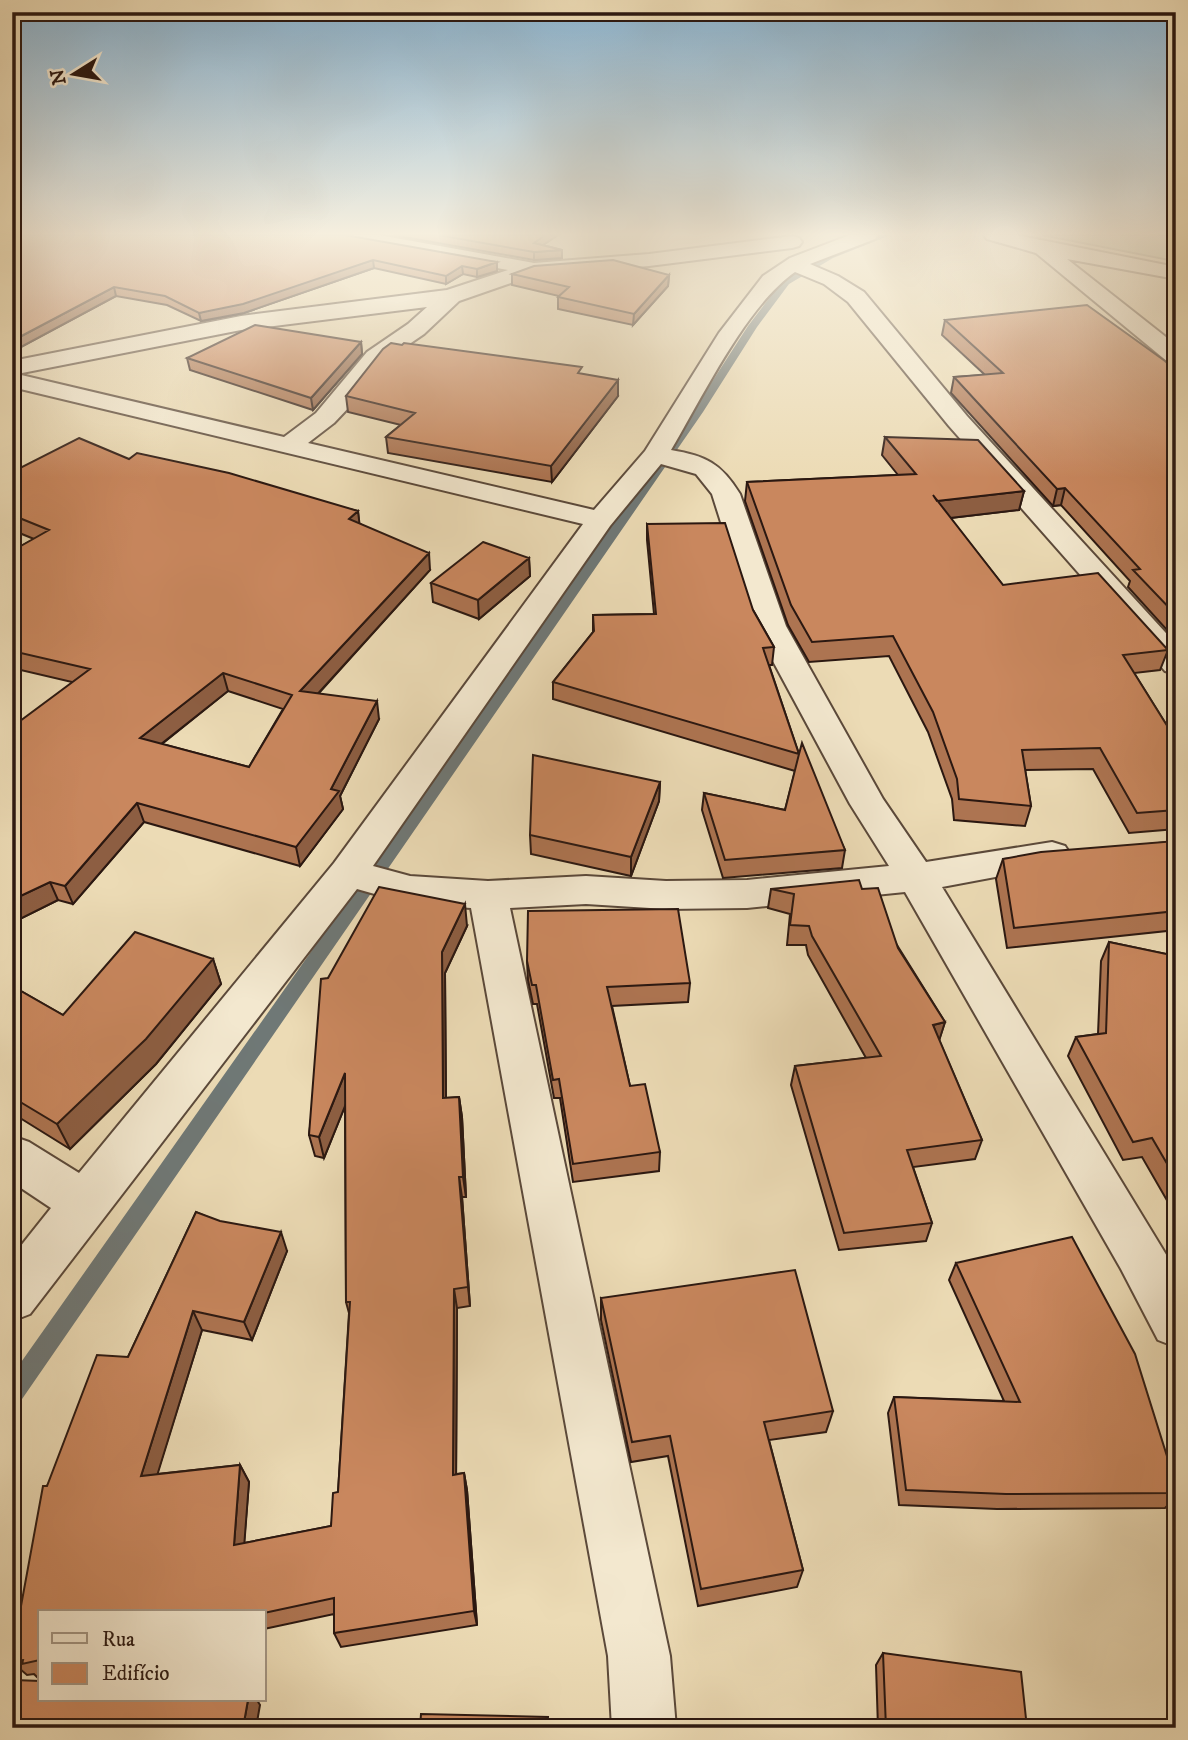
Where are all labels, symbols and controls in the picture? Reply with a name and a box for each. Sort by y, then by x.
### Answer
north arrow [38,38,108,108]
text: N [46,67,72,87]
legend [38,1610,266,1702]
text: Rua [102,1627,135,1653]
text: Edifício [102,1661,170,1687]

